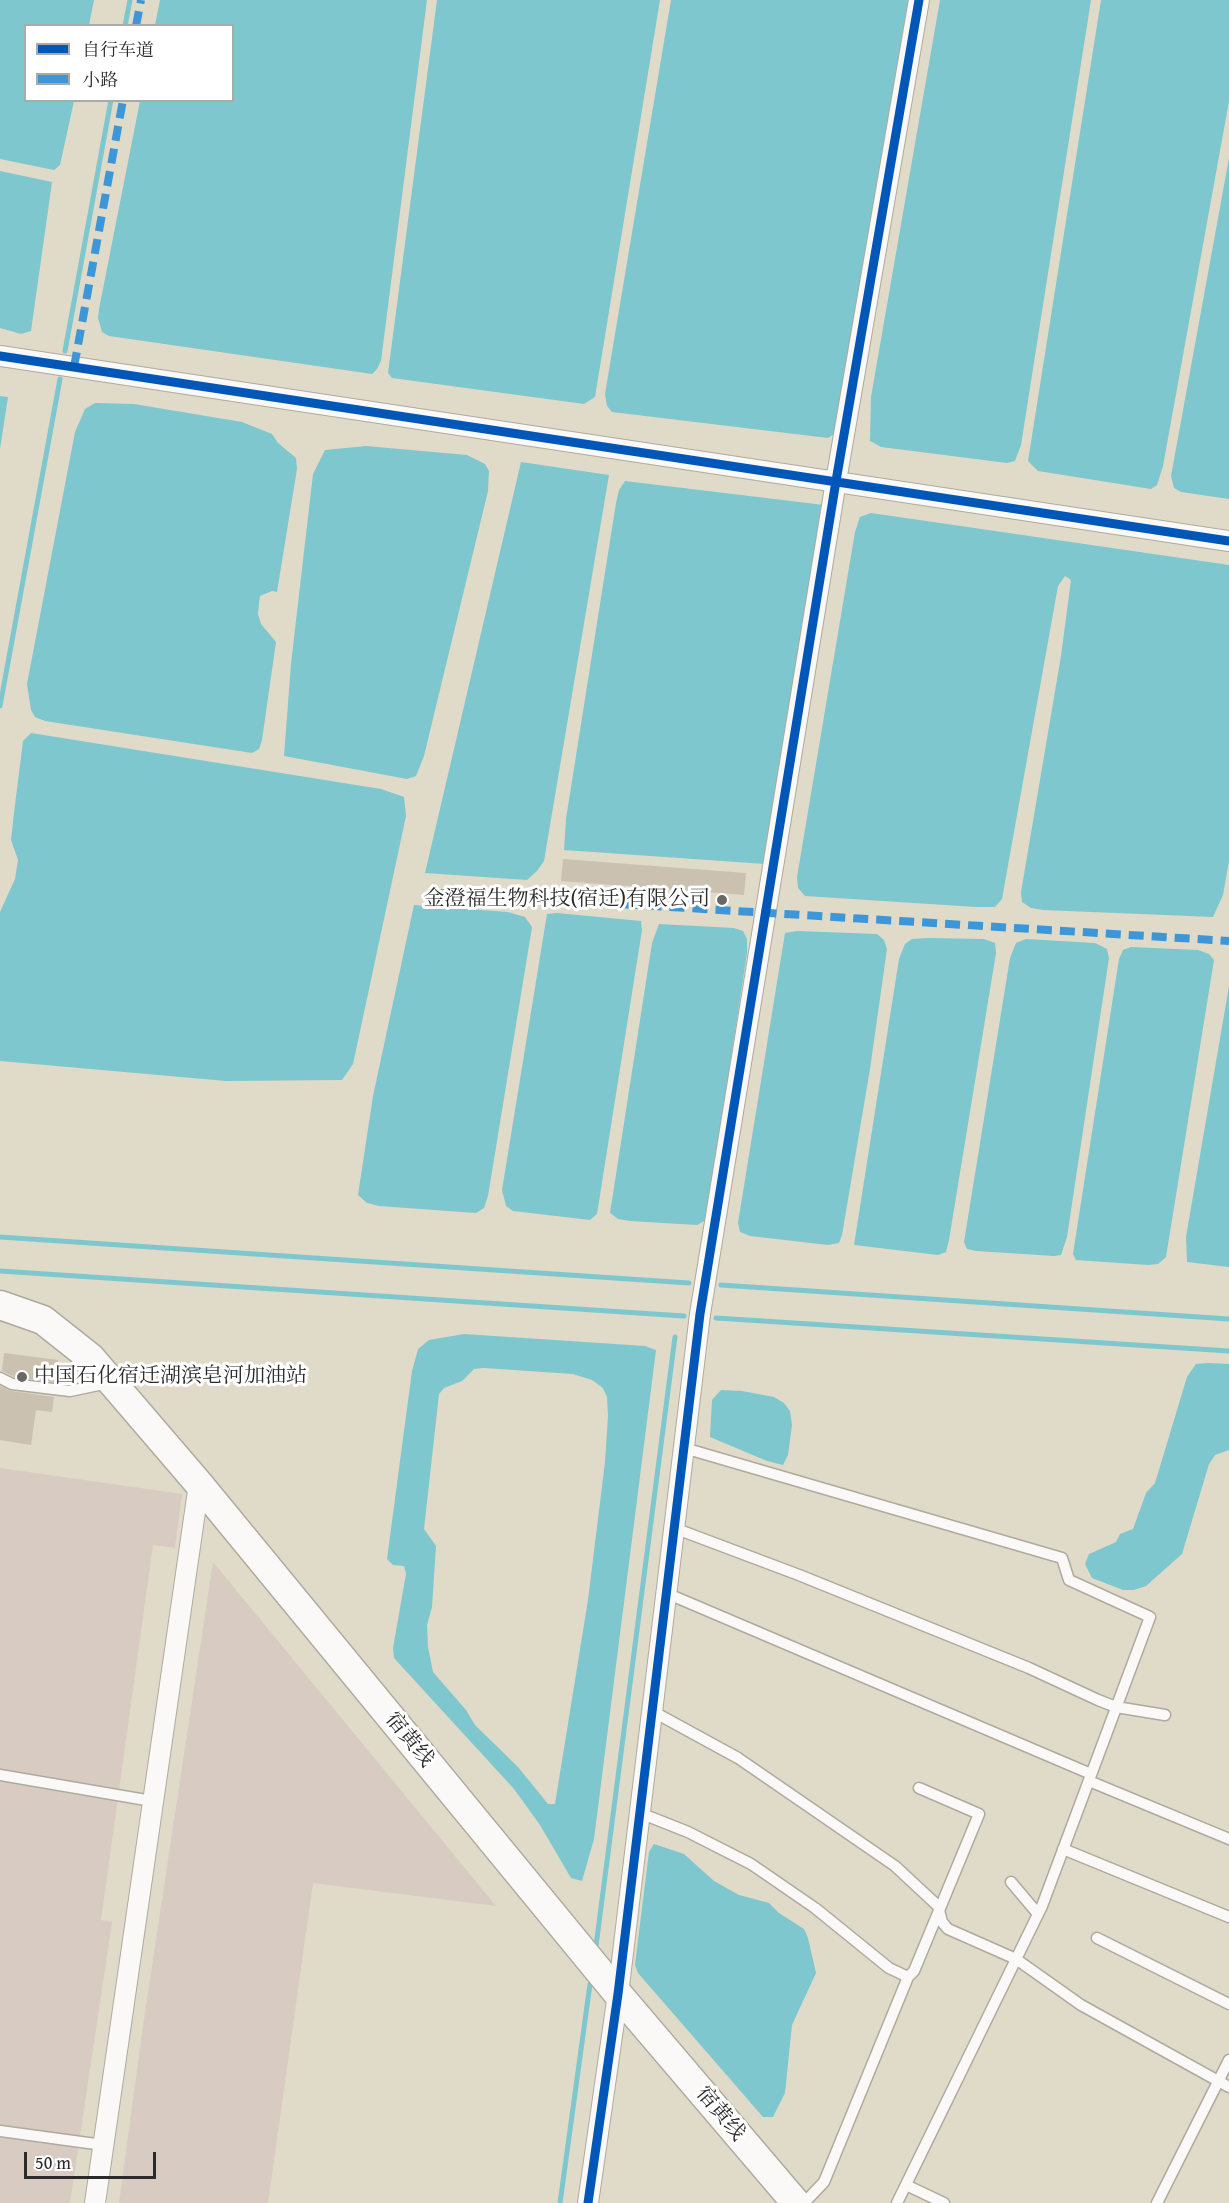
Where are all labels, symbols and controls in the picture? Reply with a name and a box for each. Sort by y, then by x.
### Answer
legend [24,24,234,102]
text: 自行车道 [82,36,154,63]
text: 小路 [82,66,118,93]
place label: 金澄福生物科技(宿迁)有限公司 [423,887,710,913]
marker: 金澄福生物科技(宿迁)有限公司 [715,893,729,907]
place label: 中国石化宿迁湖滨皂河加油站 [34,1364,307,1390]
marker: 中国石化宿迁湖滨皂河加油站 [15,1370,29,1384]
street label: 宿黄线 [379,1708,439,1772]
street label: 宿黄线 [690,2082,750,2146]
scale bar [27,2140,159,2178]
text: 50 m [35,2149,71,2176]

